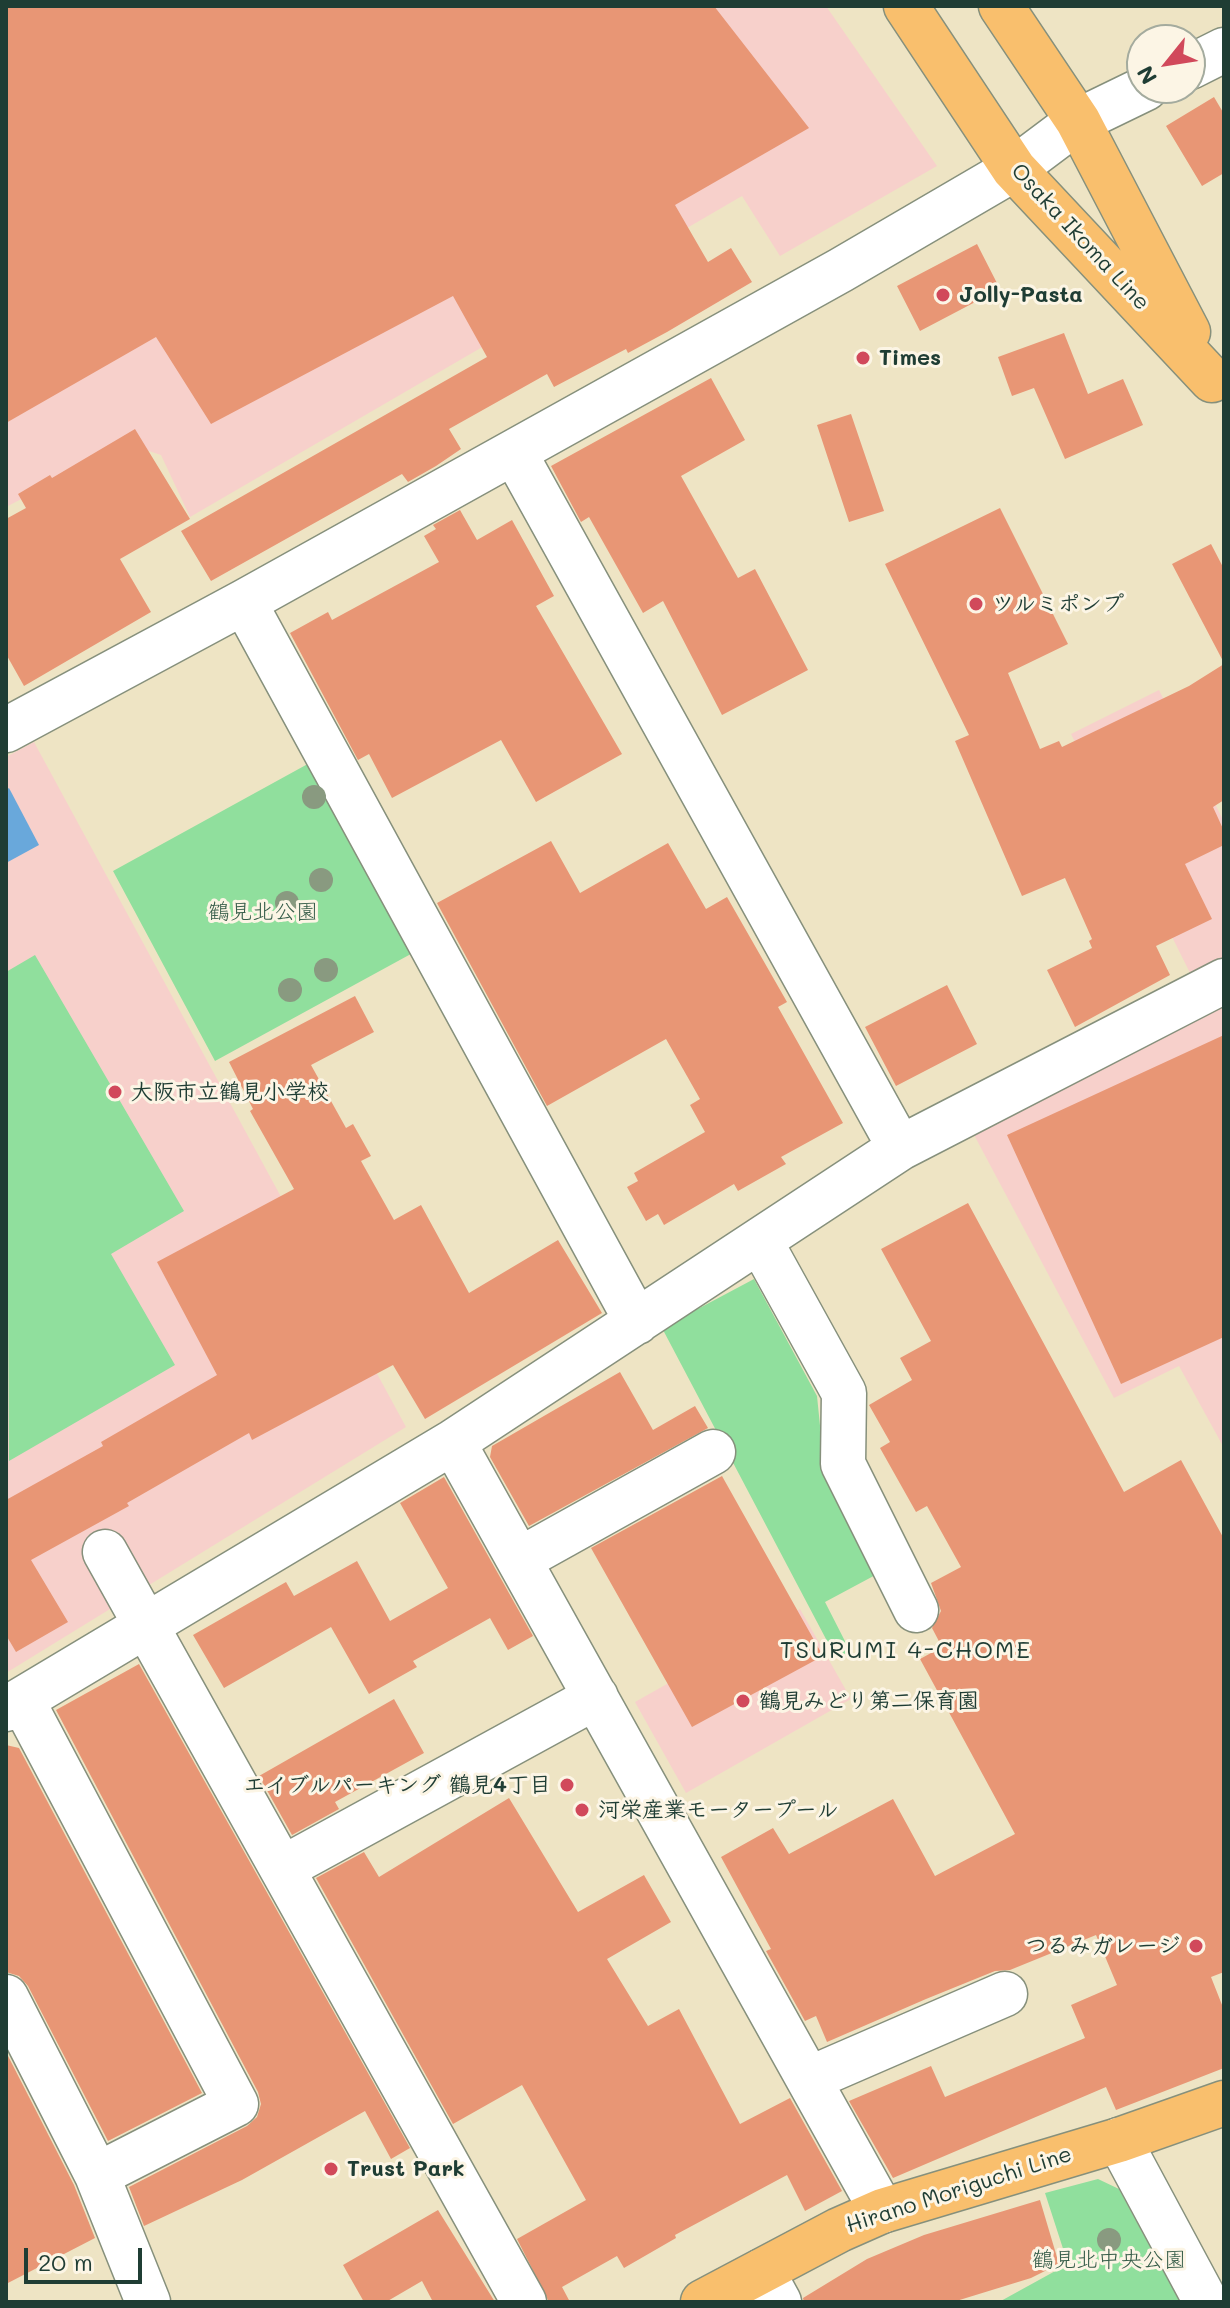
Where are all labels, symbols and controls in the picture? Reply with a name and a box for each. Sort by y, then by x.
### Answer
north arrow [1126,24,1206,104]
text: N [1130,61,1163,90]
street label: Osaka Ikoma Line [1005,158,1155,316]
place label: Jolly-Pasta [959,282,1083,308]
marker: Jolly-Pasta [934,286,952,304]
place label: Times [879,345,941,371]
marker: Times [854,349,872,367]
place label: ツルミポンプ [992,591,1124,617]
marker: ツルミポンプ [967,595,985,613]
park label: 鶴見北公園 [208,899,318,925]
place label: 大阪市立鶴見小学校 [131,1079,329,1105]
marker: 大阪市立鶴見小学校 [106,1083,124,1101]
district label: TSURUMI 4-CHOME [780,1637,1032,1665]
place label: 鶴見みどり第二保育園 [759,1688,979,1714]
marker: 鶴見みどり第二保育園 [734,1692,752,1710]
place label: エイブルパーキング 鶴見4丁目 [243,1772,551,1798]
marker: エイブルパーキング 鶴見4丁目 [558,1776,576,1794]
place label: 河栄産業モータープール [598,1797,839,1823]
marker: 河栄産業モータープール [573,1801,591,1819]
place label: つるみガレージ [1025,1933,1180,1959]
marker: つるみガレージ [1187,1937,1205,1955]
street label: Hirano Moriguchi Line [843,2141,1075,2239]
place label: Trust Park [347,2156,465,2182]
marker: Trust Park [322,2160,340,2178]
scale bar [28,2232,146,2282]
text: 20 m [38,2246,93,2277]
park label: 鶴見北中央公園 [1032,2247,1186,2273]

